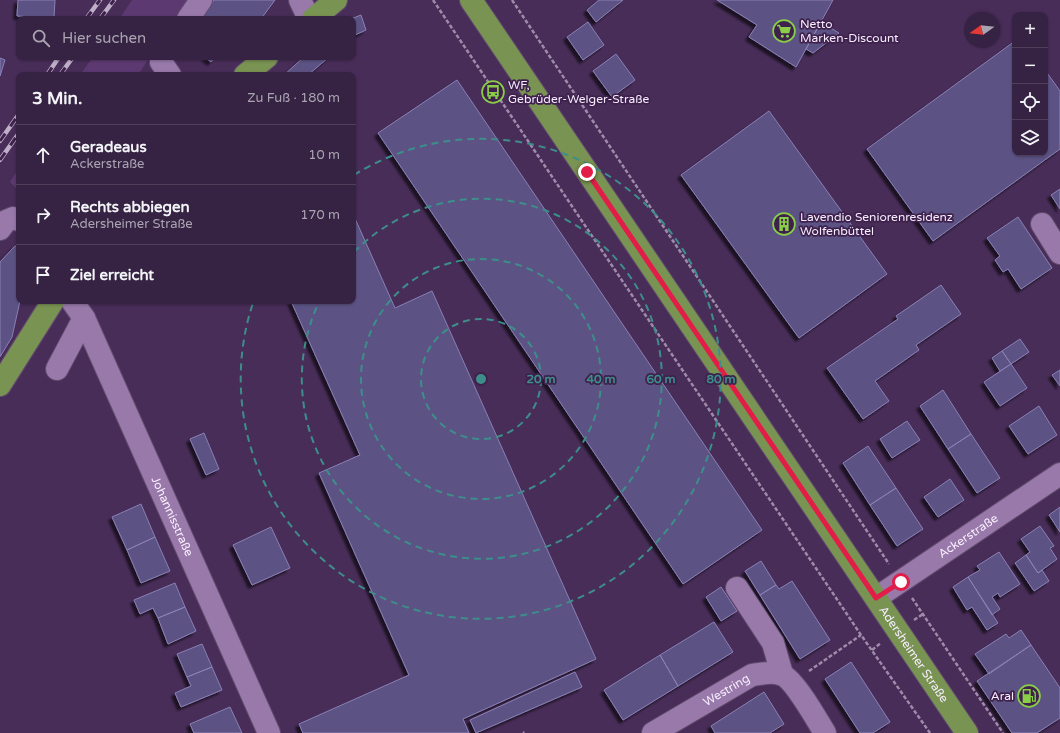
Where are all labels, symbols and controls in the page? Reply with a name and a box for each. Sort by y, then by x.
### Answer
north arrow [964,12,1000,48]
map controls [1012,12,1048,156]
button: + [1012,12,1048,48]
search box [16,16,356,60]
place label: Netto Marken-Discount [800,17,899,45]
supermarket icon: Netto Marken-Discount [771,18,797,44]
icon: search [30,27,52,49]
text: Hier suchen [62,29,146,47]
button: − [1012,48,1048,84]
place label: WF, Gebrüder-Welger-Straße [508,78,650,106]
bus stop icon: WF, Gebrüder-Welger-Straße [480,79,506,105]
button: locate [1012,84,1048,120]
text: 3 Min. [32,88,82,109]
text: Zu Fuß · 180 m [247,90,340,106]
button: layers [1012,120,1048,156]
text: Geradeaus [70,138,147,156]
icon: ahead [32,144,54,166]
text: 10 m [308,147,340,163]
text: Ackerstraße [70,156,144,172]
route end [578,163,596,181]
text: Rechts abbiegen [70,198,190,216]
icon: right [32,204,54,226]
text: 170 m [300,207,340,223]
place label: Lavendio Seniorenresidenz Wolfenbüttel [800,210,953,238]
building icon: Lavendio Seniorenresidenz Wolfenbüttel [771,211,797,237]
text: Adersheimer Straße [70,216,193,232]
icon: arrive [32,264,54,286]
text: Ziel erreicht [70,266,154,284]
centre of rings [474,372,488,386]
text: 20 m [526,372,556,386]
text: 40 m [586,372,616,386]
text: 60 m [646,372,676,386]
text: 80 m [706,372,736,386]
street label: Johannisstraße [149,474,196,559]
street label: Ackerstraße [936,511,1001,561]
route start [892,573,910,591]
street label: Adersheimer Straße [876,603,951,705]
street label: Westring [701,671,752,709]
fuel station icon: Aral [1016,683,1042,709]
place label: Aral [991,689,1014,703]

